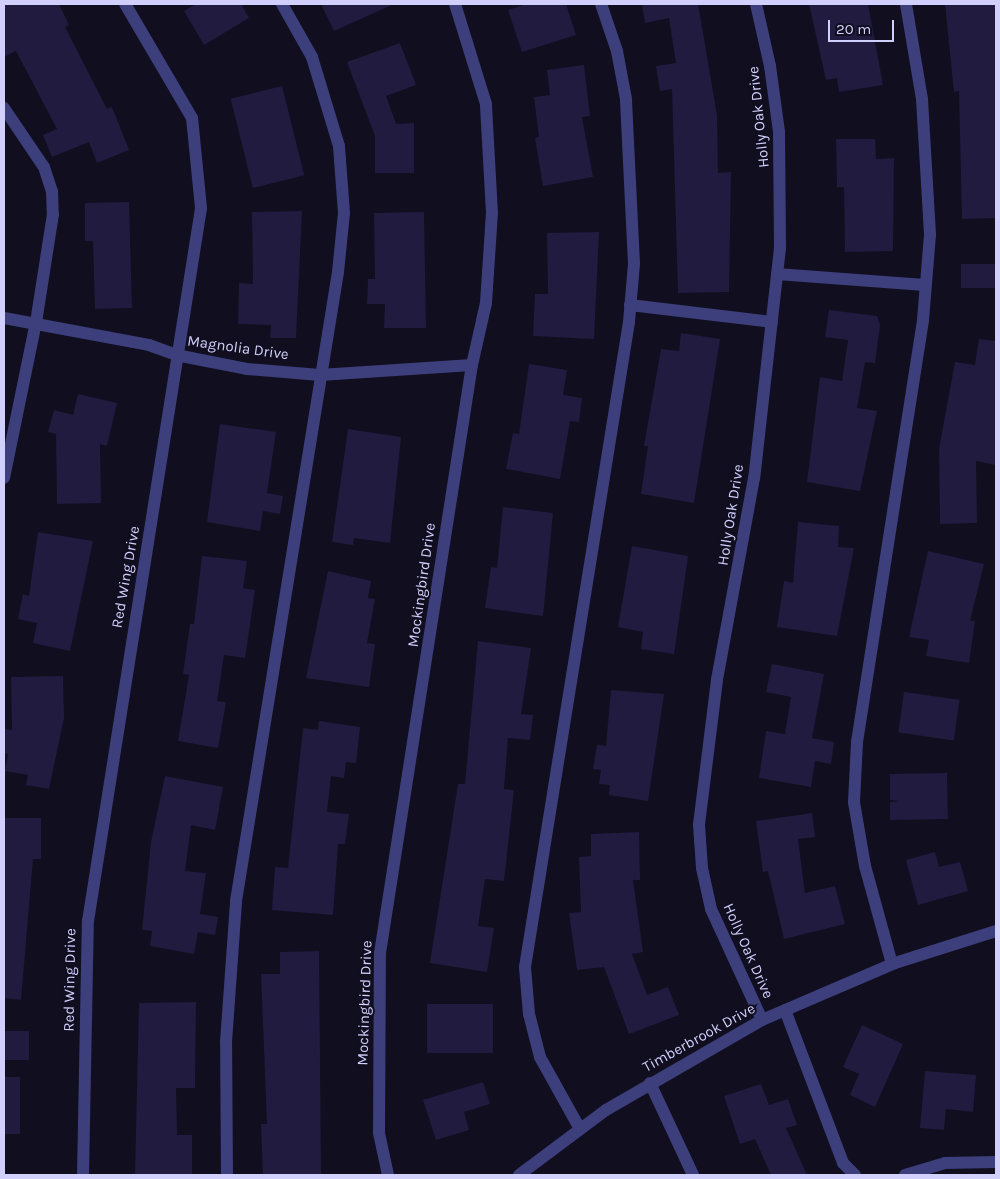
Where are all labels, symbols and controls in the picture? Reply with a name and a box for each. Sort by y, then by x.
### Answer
scale bar [830,10,896,42]
text: 20 m [836,20,871,38]
street label: Holly Oak Drive [745,65,773,169]
street label: Magnolia Drive [186,332,290,364]
street label: Holly Oak Drive [714,463,748,567]
street label: Mockingbird Drive [404,522,440,648]
street label: Red Wing Drive [108,525,144,629]
street label: Holly Oak Drive [719,901,777,1001]
street label: Red Wing Drive [60,928,80,1032]
street label: Mockingbird Drive [354,940,376,1066]
street label: Timberbrook Drive [640,1000,758,1076]

